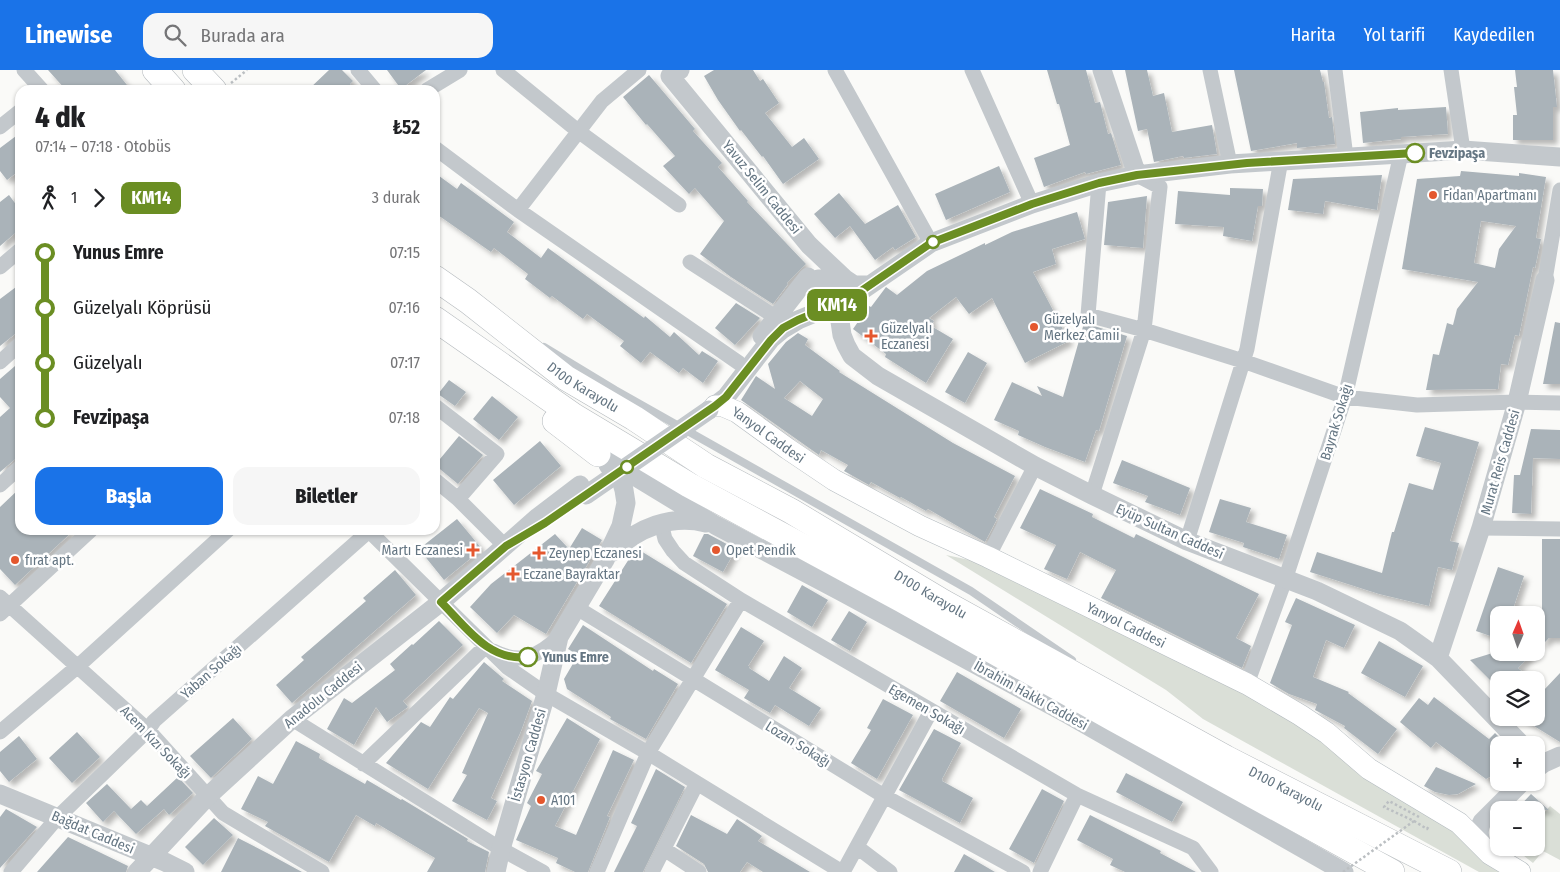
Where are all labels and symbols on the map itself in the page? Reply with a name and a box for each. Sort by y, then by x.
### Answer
street label: Yavuz Selim Caddesi [719,137,804,237]
marker: Fevzipaşa [1405,143,1425,163]
place label: Fevzipaşa [1429,145,1485,163]
place label: Fidan Apartmanı [1443,187,1537,204]
marker: Fidan Apartmanı [1427,189,1439,201]
unlabelled marker [926,235,940,249]
line badge: KM14 [802,289,872,321]
place label: Güzelyalı Merkez Camii [1044,311,1119,344]
place label: Güzelyalı Eczanesi [881,320,932,353]
marker: Güzelyalı Merkez Camii [1028,321,1040,333]
marker: Güzelyalı Eczanesi [865,330,877,342]
street label: D100 Karayolu [544,358,622,416]
street label: Bayrak Sokağı [1317,382,1356,462]
street label: Yanyol Caddesi [730,403,808,467]
street label: Murat Reis Caddesi [1477,407,1524,517]
unlabelled marker [620,460,634,474]
street label: Eyüp Sultan Caddesi [1113,500,1226,563]
place label: Martı Eczanesi [382,542,463,559]
place label: Opet Pendik [726,542,796,559]
marker: Martı Eczanesi [467,544,479,556]
marker: Opet Pendik [710,544,722,556]
place label: Zeynep Eczanesi [549,545,642,562]
marker: Zeynep Eczanesi [533,547,545,559]
place label: fırat apt. [25,552,74,569]
marker: fırat apt. [9,554,21,566]
place label: Eczane Bayraktar [523,566,620,583]
street label: D100 Karayolu [891,567,970,622]
marker: Eczane Bayraktar [507,568,519,580]
street label: Yanyol Caddesi [1084,599,1168,652]
north arrow [1490,606,1545,661]
street label: Yaban Sokağı [177,640,245,702]
marker: Yunus Emre [518,647,538,667]
place label: Yunus Emre [541,649,609,666]
street label: İbrahim Hakkı Caddesi [971,657,1091,734]
street label: Anadolu Caddesi [281,659,366,732]
street label: Egemen Sokağı [886,681,968,738]
street label: Acem Kızı Sokağı [117,702,195,782]
street label: İstasyon Caddesi [507,707,550,804]
street label: Lozan Sokağı [762,718,833,771]
street label: D100 Karayolu [1246,763,1326,815]
place label: A101 [551,792,576,809]
marker: A101 [535,794,547,806]
street label: Bağdat Caddesi [49,807,137,858]

